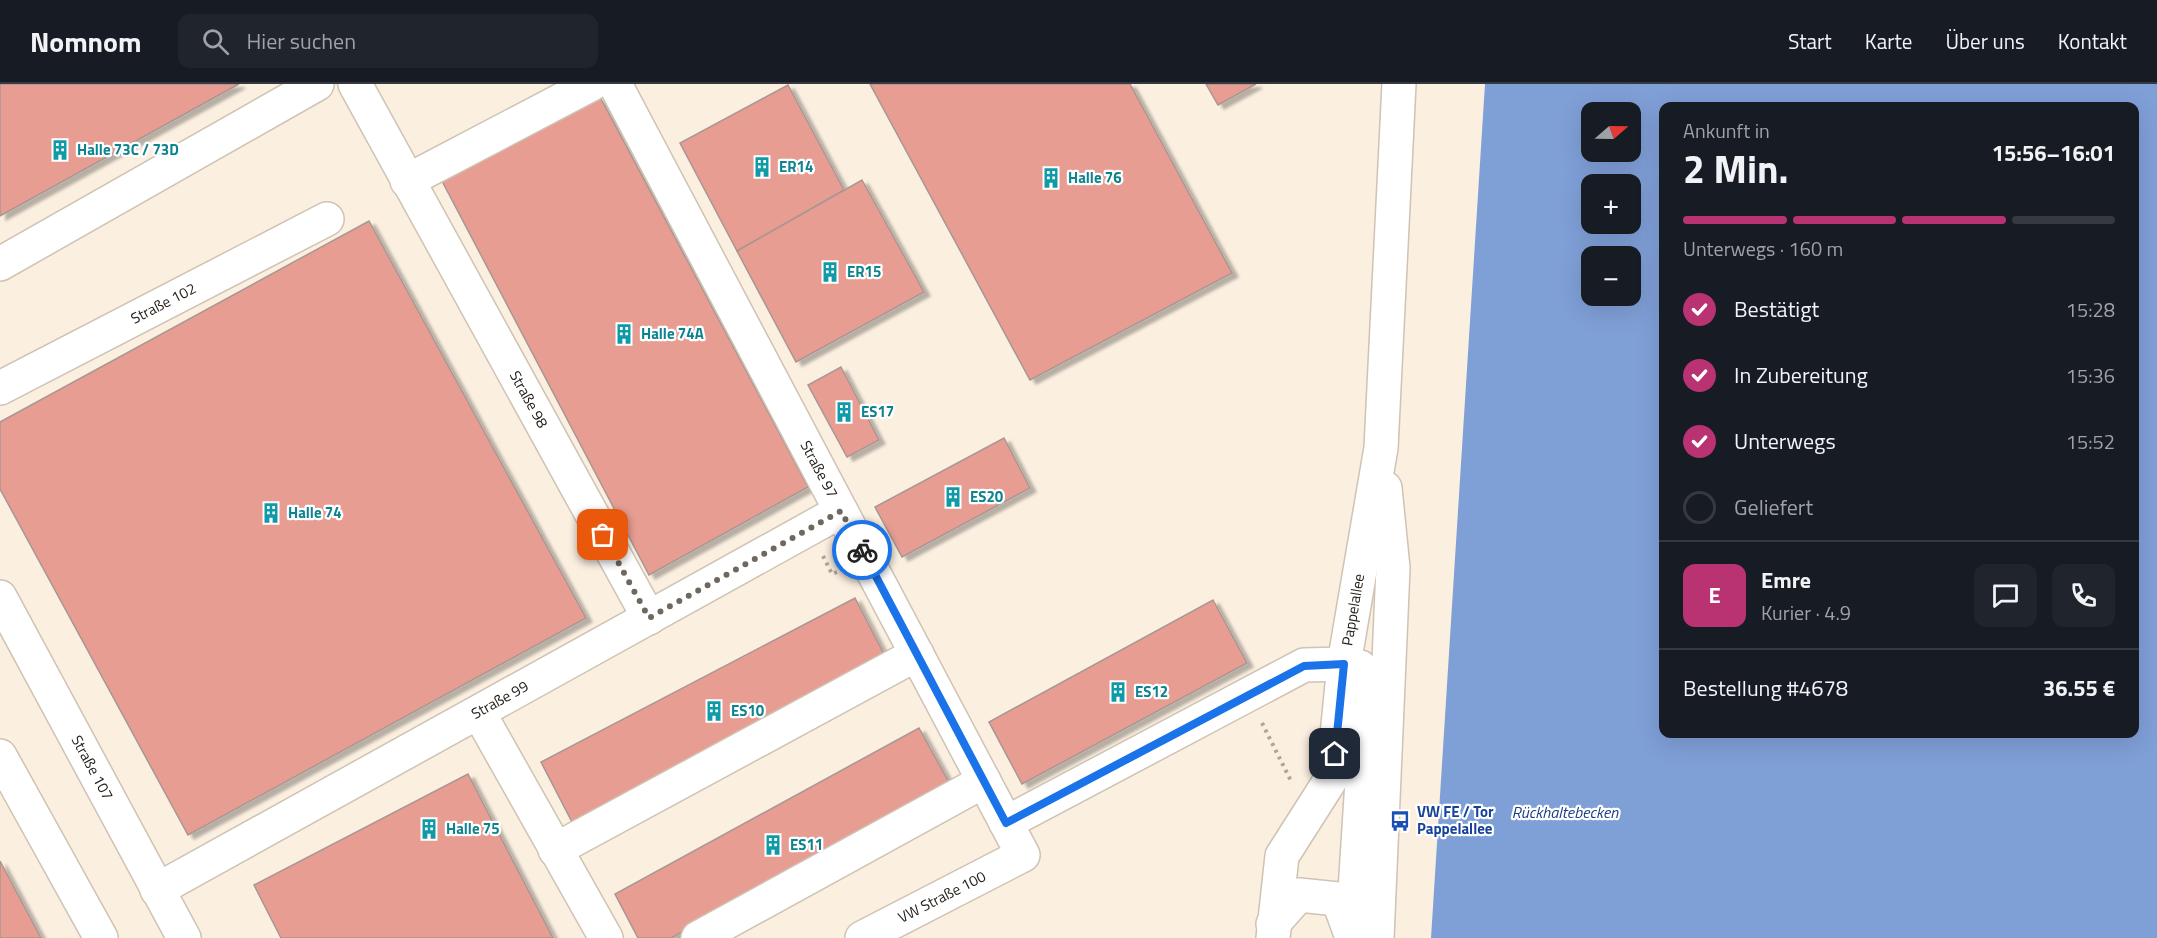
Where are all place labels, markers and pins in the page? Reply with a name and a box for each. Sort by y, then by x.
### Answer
building icon: Halle 73C / 73D [48,138,72,162]
place label: Halle 73C / 73D [77,138,179,161]
building icon: ER14 [750,155,774,179]
place label: ER14 [779,155,813,178]
building icon: Halle 76 [1039,166,1063,190]
place label: Halle 76 [1068,166,1122,189]
building icon: ER15 [818,260,842,284]
place label: ER15 [847,260,881,283]
building icon: Halle 74A [612,322,636,346]
place label: Halle 74A [641,322,704,345]
building icon: ES17 [832,400,856,424]
place label: ES17 [861,400,894,423]
building icon: ES20 [941,485,965,509]
place label: ES20 [970,485,1004,508]
building icon: Halle 74 [259,501,283,525]
place label: Halle 74 [288,501,342,524]
pin [577,509,628,560]
building icon: ES12 [1106,680,1130,704]
place label: ES12 [1135,680,1168,703]
building icon: ES10 [702,699,726,723]
place label: ES10 [731,699,765,722]
pin [1309,728,1360,779]
place label: VW FE / Tor Pappelallee [1417,800,1494,840]
bus stop icon: VW FE / Tor Pappelallee [1388,809,1412,833]
building icon: Halle 75 [417,817,441,841]
place label: Halle 75 [446,817,500,840]
building icon: ES11 [761,833,785,857]
place label: ES11 [790,833,823,856]

